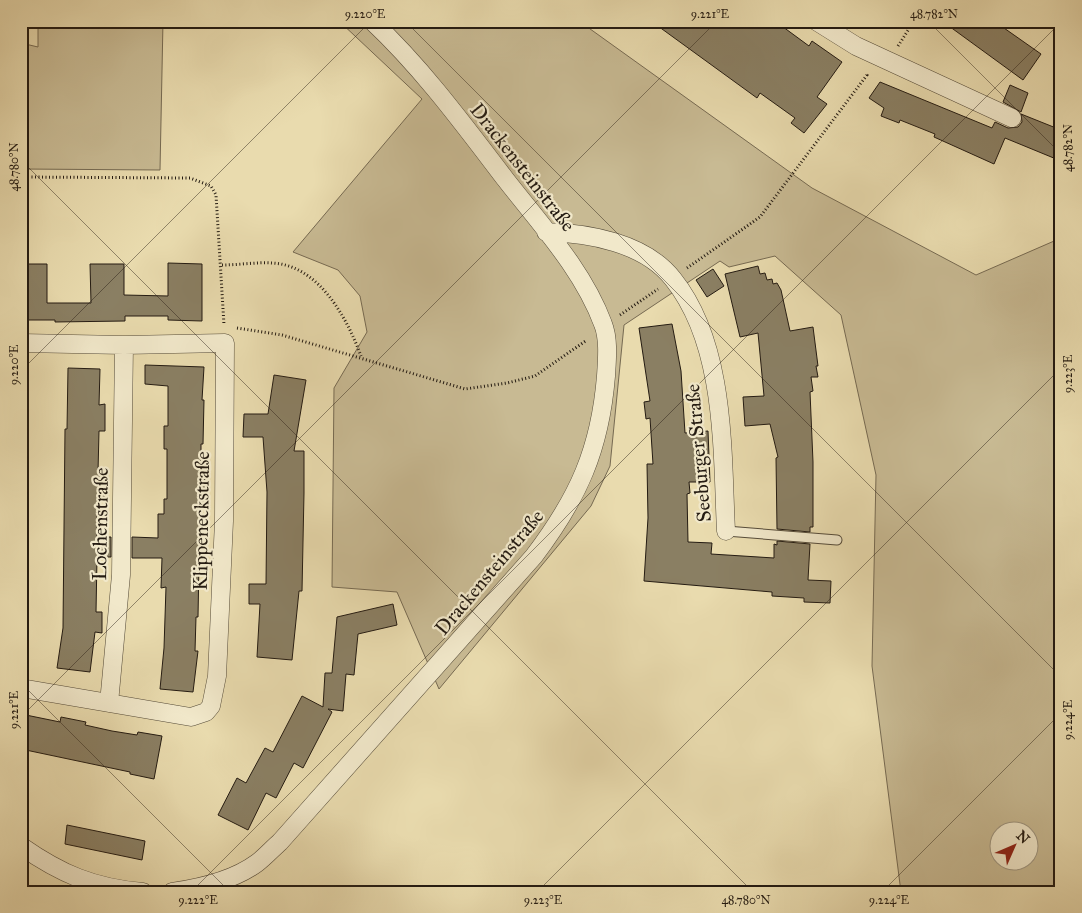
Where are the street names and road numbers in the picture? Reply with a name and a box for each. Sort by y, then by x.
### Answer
street label: Drackensteinstraße [465,98,581,236]
street label: Seeburger Straße [680,383,717,523]
street label: Klippeneckstraße [188,451,214,591]
street label: Lochenstraße [87,467,113,581]
street label: Drackensteinstraße [430,504,548,640]

